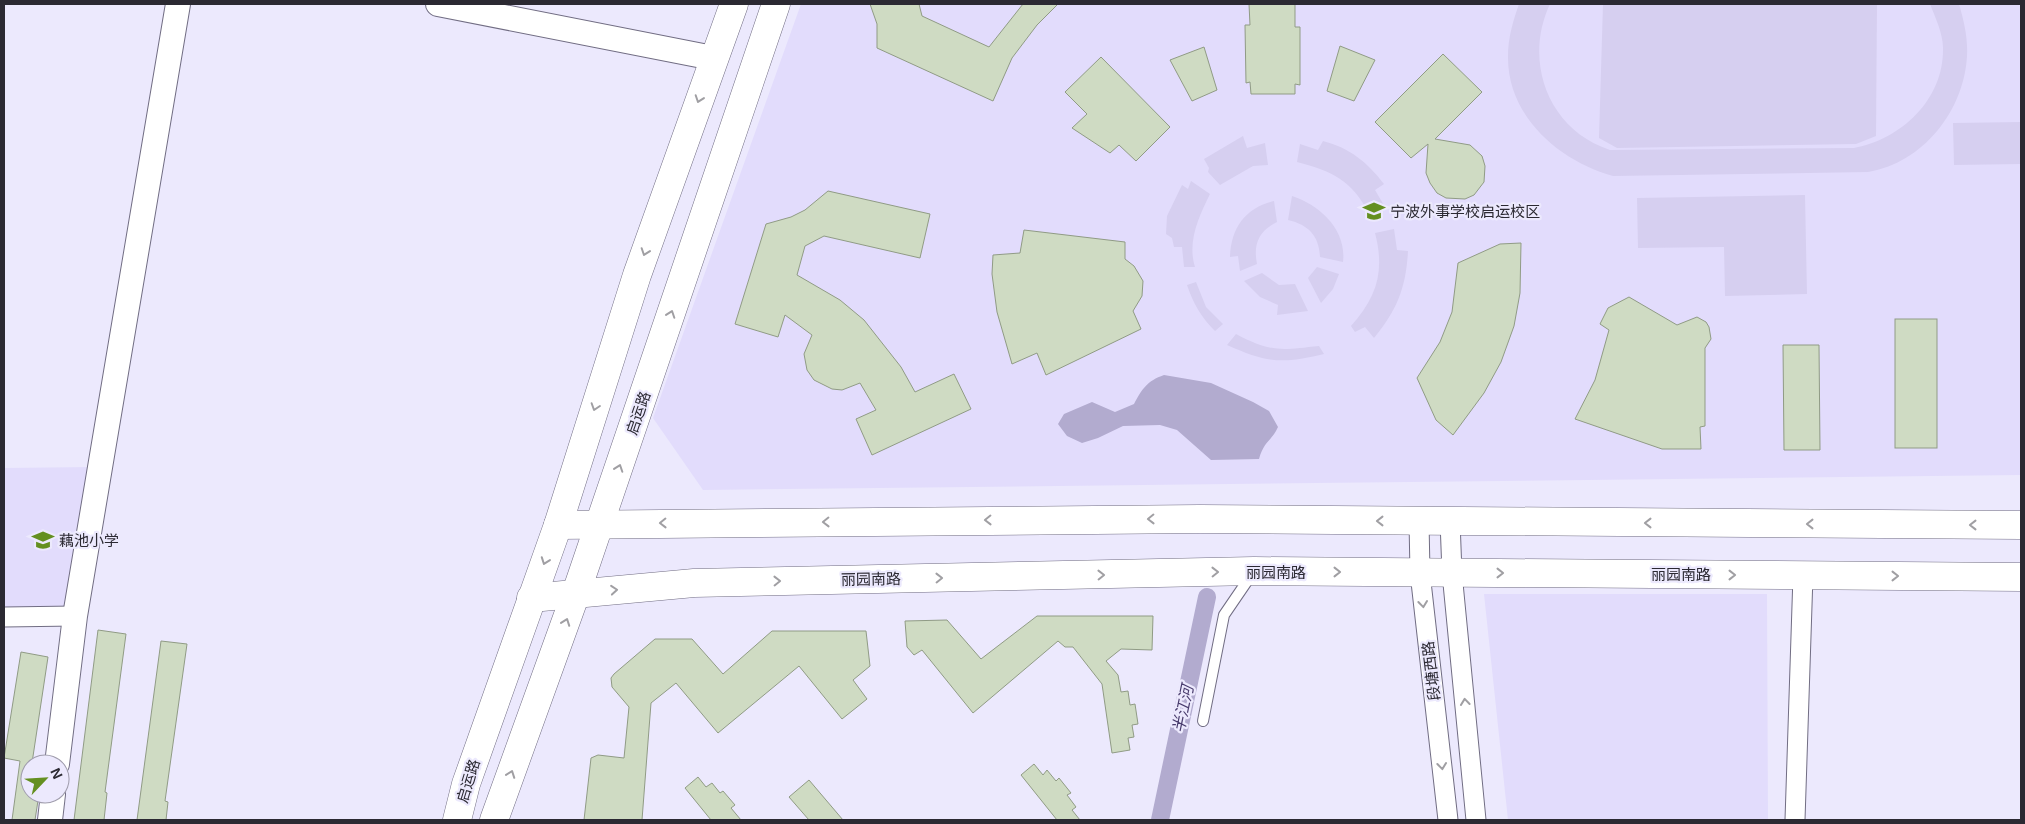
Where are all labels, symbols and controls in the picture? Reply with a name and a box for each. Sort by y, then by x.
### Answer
one-way arrow [695,94,705,103]
school or university icon: 宁波外事学校启运校区 [1361,198,1387,224]
place label: 宁波外事学校启运校区 [1390,203,1540,220]
one-way arrow [641,247,651,256]
one-way arrow [665,310,675,319]
street label: 启运路 [623,389,653,437]
one-way arrow [591,402,601,411]
one-way arrow [613,464,623,473]
one-way arrow [1147,514,1154,524]
one-way arrow [984,515,992,526]
one-way arrow [1376,515,1384,526]
one-way arrow [822,517,830,527]
one-way arrow [659,518,667,529]
one-way arrow [1643,518,1651,528]
one-way arrow [1806,519,1814,529]
one-way arrow [1968,520,1976,530]
school or university icon: 藕池小学 [30,527,56,553]
place label: 藕池小学 [59,532,119,549]
one-way arrow [541,556,551,565]
street label: 丽园南路 [1246,564,1306,581]
street label: 丽园南路 [1651,566,1711,583]
one-way arrow [1212,567,1219,577]
one-way arrow [1334,567,1342,577]
one-way arrow [1496,568,1504,578]
one-way arrow [1098,569,1106,580]
street label: 丽园南路 [841,570,901,588]
one-way arrow [1729,570,1737,580]
one-way arrow [1892,571,1899,581]
one-way arrow [936,573,943,583]
one-way arrow [773,576,781,586]
one-way arrow [611,584,619,595]
one-way arrow [1417,601,1428,609]
one-way arrow [560,618,570,626]
street label: 段塘西路 [1419,640,1443,702]
water label: 半江河 [1170,681,1197,734]
one-way arrow [1460,698,1471,706]
north arrow [20,754,70,804]
street label: 启运路 [453,757,483,805]
one-way arrow [1436,762,1447,770]
text: N [47,766,66,781]
one-way arrow [505,771,515,779]

